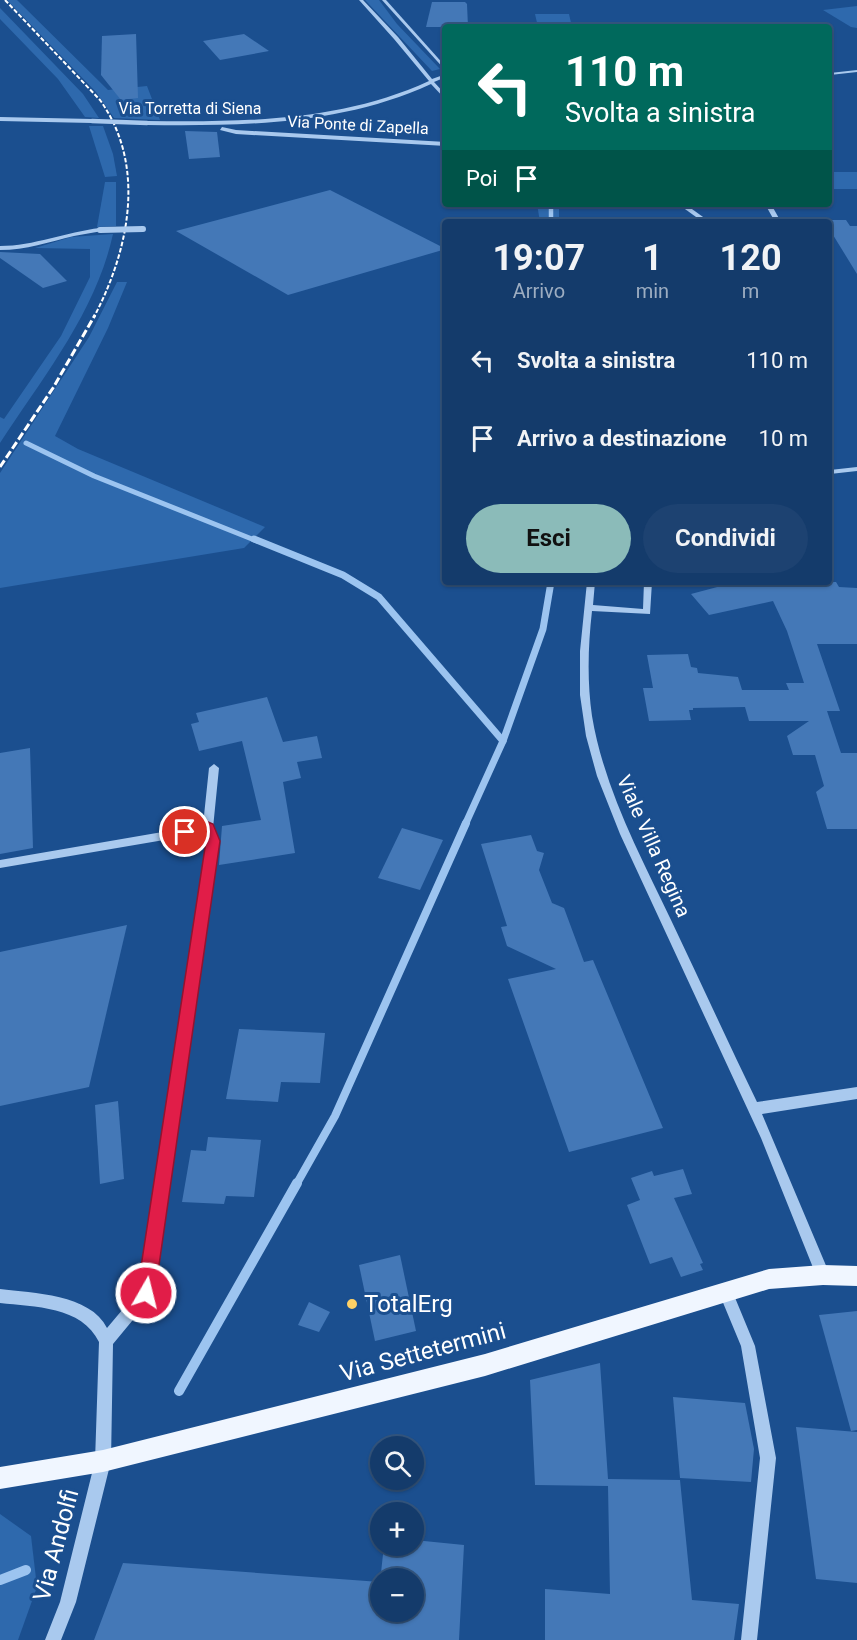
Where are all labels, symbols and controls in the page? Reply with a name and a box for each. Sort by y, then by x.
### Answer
text: 110 m [565,47,684,96]
icon: left [466,48,544,126]
text: Svolta a sinistra [565,97,756,129]
street label: Via Torretta di Siena [119,99,261,118]
street label: Via Ponte di Zapella [287,112,429,138]
icon: arrive [510,162,543,195]
text: Poi [466,166,498,191]
text: 19:07 [492,237,585,279]
text: 1 [642,237,663,279]
text: 120 [720,237,782,279]
text: Arrivo [513,279,565,303]
text: min [636,279,669,303]
text: m [742,279,759,303]
icon: left [466,344,499,377]
text: Svolta a sinistra [517,348,675,373]
text: 110 m [746,348,808,373]
icon: arrive [466,422,499,455]
text: Arrivo a destinazione [517,426,726,451]
text: 10 m [759,426,808,451]
button: Esci [466,504,631,573]
button: Condividi [643,504,808,573]
street label: Viale Villa Regina [612,771,696,921]
pin [159,806,210,857]
icon: arrive [168,815,201,848]
position arrow [114,1261,178,1325]
place label: TotalErg [364,1290,453,1318]
marker: TotalErg [345,1297,359,1311]
street label: Via Settetermini [337,1316,509,1388]
map controls [370,1436,424,1622]
button: search [370,1436,424,1490]
street label: Via Andolfi [28,1486,84,1604]
button: + [370,1502,424,1556]
button: − [370,1568,424,1622]

